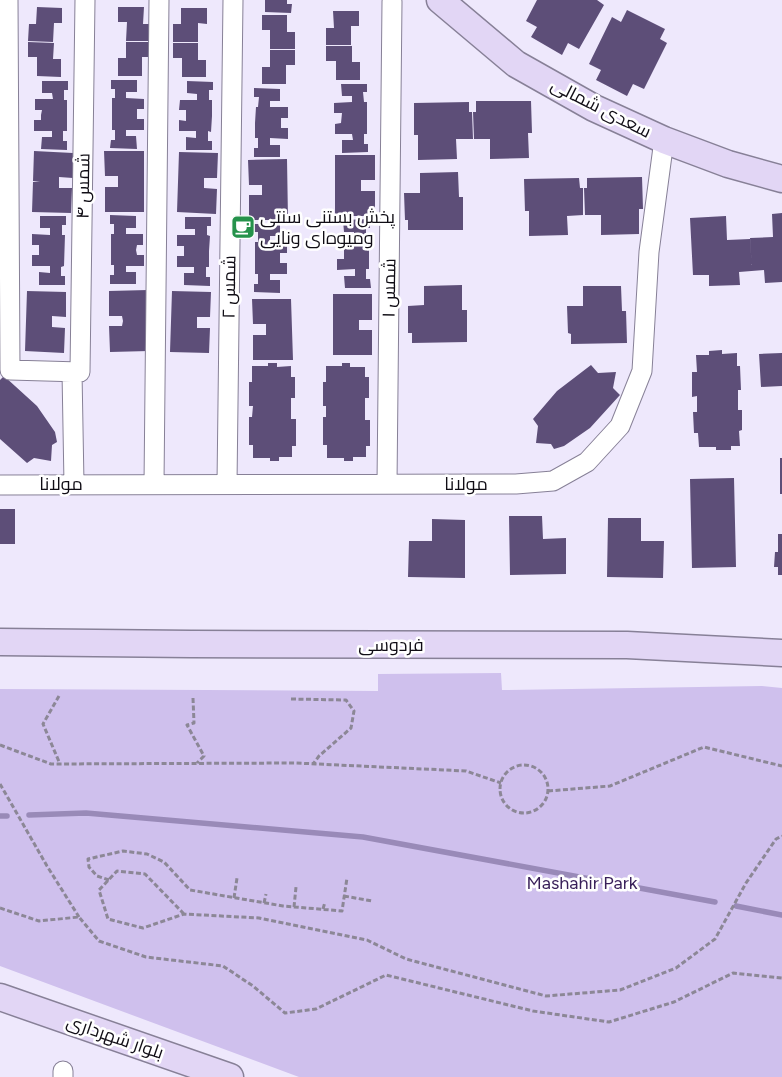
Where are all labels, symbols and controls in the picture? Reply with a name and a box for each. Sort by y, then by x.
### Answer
street label: سعدی شمالی [547,73,655,143]
street label: شمس ۴ [71,153,95,219]
place label: پخش بستنی سنتی ومیوه‌ای ونایی [260,206,395,249]
cafe icon: پخش بستنی سنتی ومیوه‌ای ونایی [230,214,256,240]
street label: شمس ۲ [217,255,241,319]
street label: شمس ۱ [377,258,401,318]
street label: مولانا [39,473,83,495]
street label: مولانا [444,473,488,495]
street label: فردوسی [358,634,424,656]
park label: Mashahir Park [526,872,638,894]
street label: بلوار شهرداری [64,1010,166,1064]

